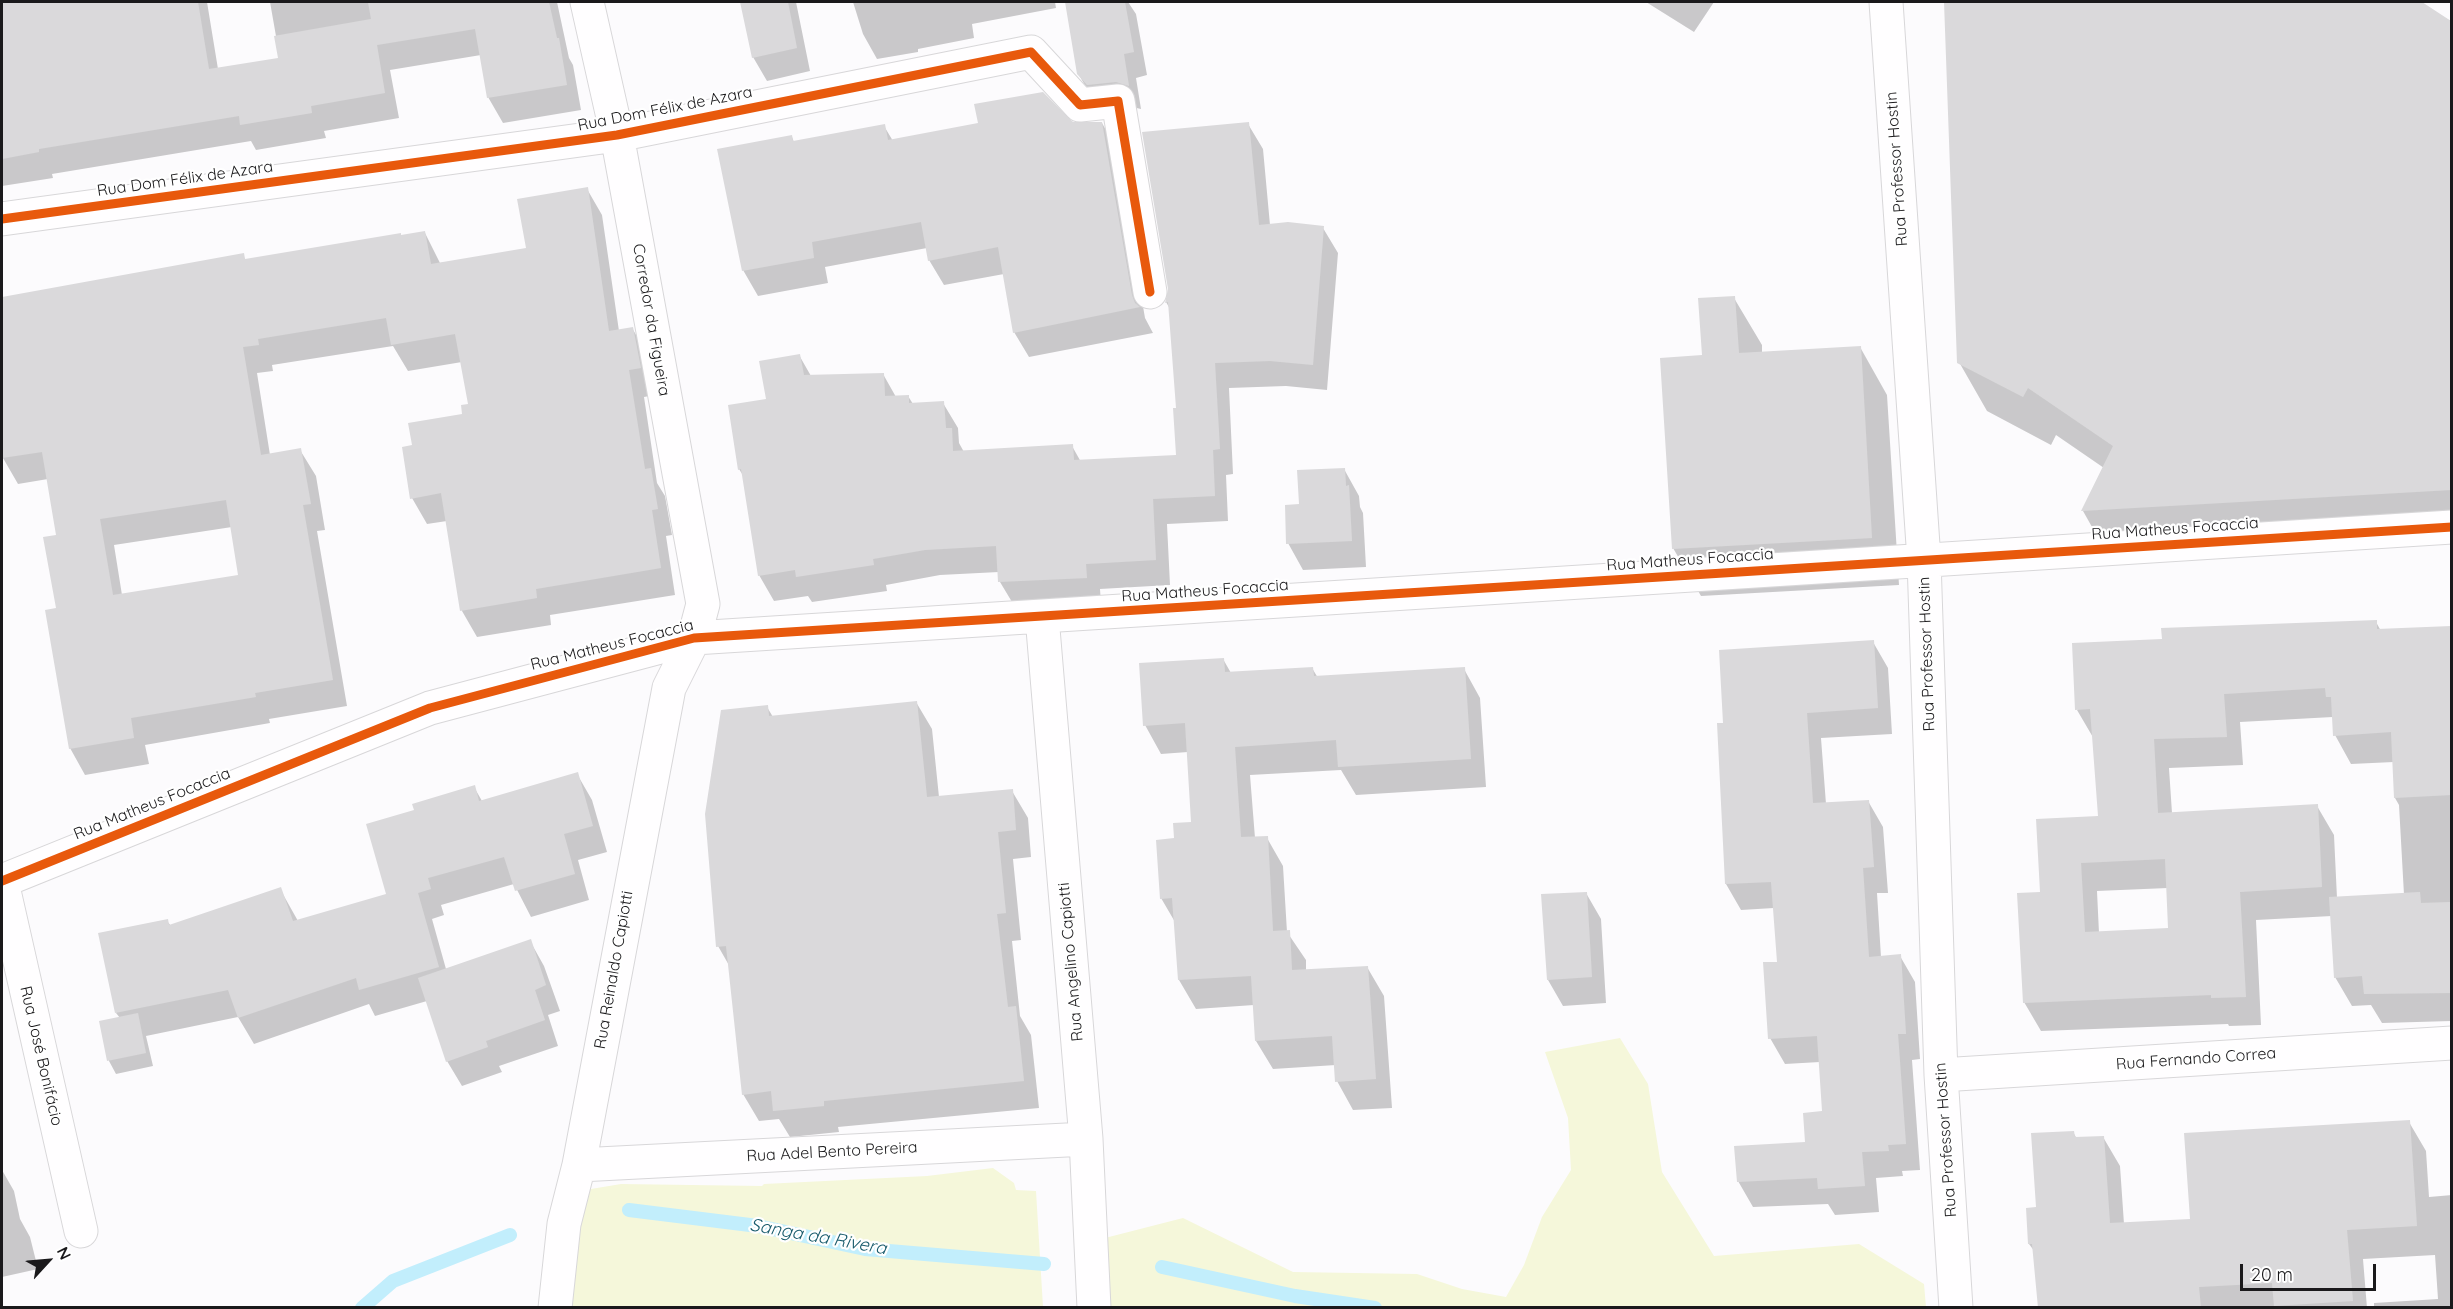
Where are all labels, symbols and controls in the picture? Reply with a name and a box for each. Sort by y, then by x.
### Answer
street label: Rua Dom Félix de Azara [576,83,754,135]
street label: Rua Professor Hostin [1882,91,1912,247]
street label: Rua Dom Félix de Azara [96,157,274,201]
street label: Corredor da Figueira [628,242,674,398]
street label: Rua Matheus Focaccia [2091,514,2259,544]
street label: Rua Matheus Focaccia [1606,545,1774,575]
street label: Rua Matheus Focaccia [1121,576,1289,606]
street label: Rua Professor Hostin [1915,576,1939,732]
street label: Rua Matheus Focaccia [528,615,696,675]
street label: Rua Matheus Focaccia [71,764,233,844]
street label: Rua Angelino Capiotti [1054,882,1088,1042]
street label: Rua Reinaldo Capiotti [591,889,637,1051]
street label: Rua José Bonifácio [16,984,66,1128]
street label: Rua Fernando Correa [2115,1044,2277,1074]
street label: Rua Professor Hostin [1931,1062,1961,1218]
street label: Rua Adel Bento Pereira [746,1138,918,1166]
water label: Sanga da Rivera [748,1214,888,1260]
north arrow [18,1231,78,1291]
text: N [53,1243,76,1263]
scale bar [2243,1252,2380,1290]
text: 20 m [2251,1263,2293,1286]

